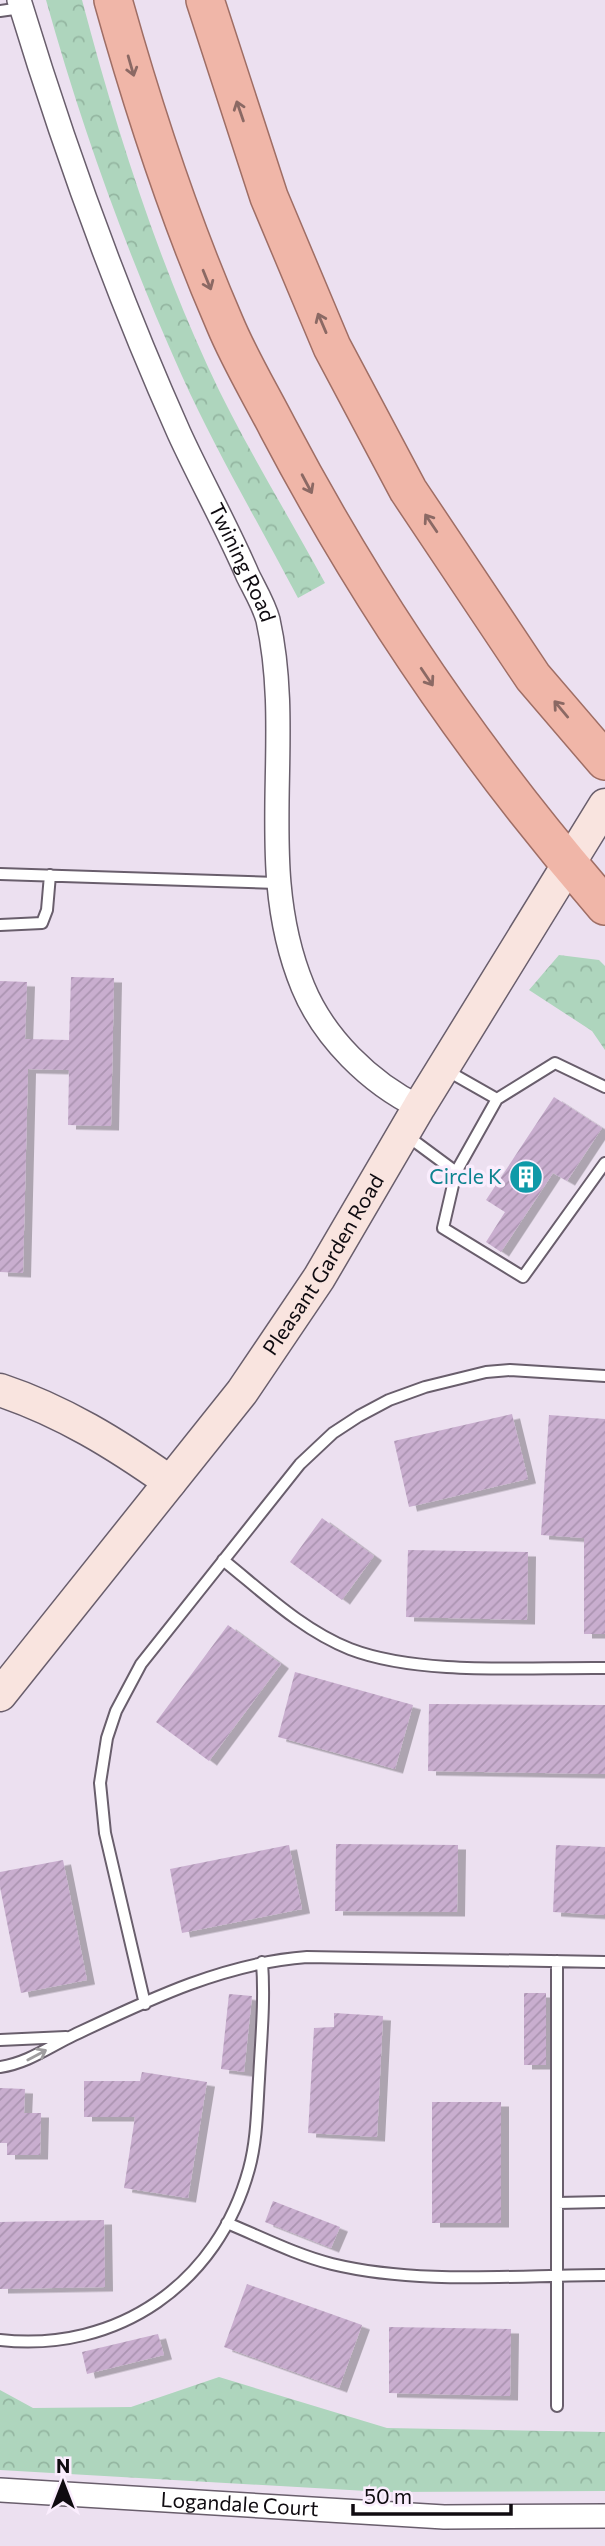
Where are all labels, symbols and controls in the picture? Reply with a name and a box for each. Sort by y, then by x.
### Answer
one-way arrow [126,54,139,76]
one-way arrow [233,101,245,123]
one-way arrow [201,269,214,290]
one-way arrow [315,313,328,335]
one-way arrow [301,473,315,494]
street label: Twining Road [204,498,282,624]
one-way arrow [423,514,438,533]
one-way arrow [420,667,434,686]
one-way arrow [553,700,569,718]
building icon: Circle K [507,1158,545,1196]
place label: Circle K [429,1163,502,1188]
street label: Pleasant Garden Road [257,1169,388,1359]
one-way arrow [27,2048,47,2062]
north arrow [28,2448,98,2518]
text: N [56,2454,70,2477]
scale bar [353,2472,510,2516]
text: 50 m [364,2483,412,2508]
street label: Logandale Court [160,2486,319,2520]

